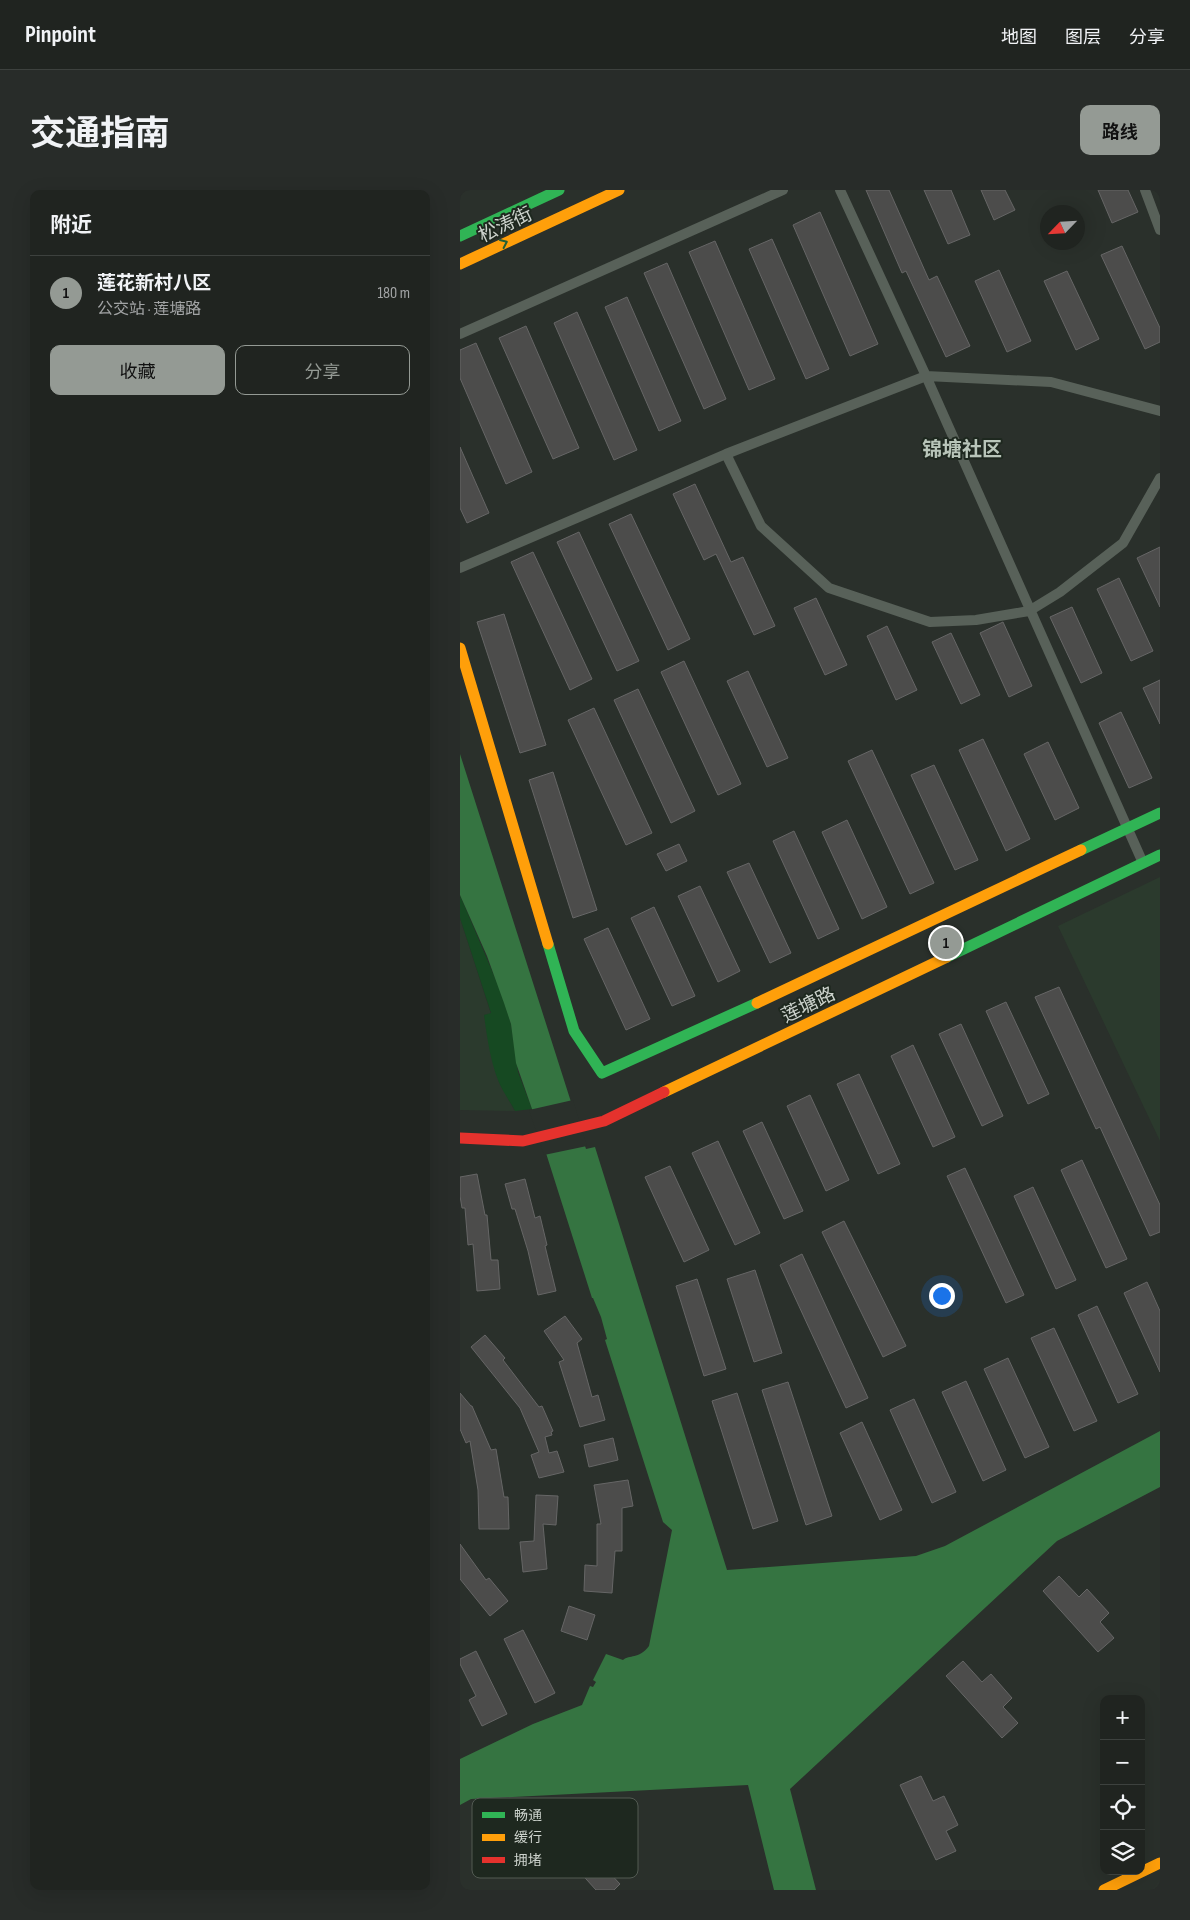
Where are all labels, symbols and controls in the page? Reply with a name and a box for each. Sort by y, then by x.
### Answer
text: Pinpoint [25,20,96,49]
text: 地图 [1001,27,1037,48]
text: 图层 [1065,27,1101,48]
text: 分享 [1129,27,1165,48]
button: 路线 [1080,105,1160,155]
text: 交通指南 [30,113,170,156]
street label: 松涛街 [475,203,536,248]
north arrow [1040,205,1085,250]
text: 附近 [50,213,92,238]
one-way arrow [499,239,508,249]
text: 莲花新村八区 [97,272,211,295]
text: 1 [63,284,69,303]
text: 180 m [377,284,410,303]
text: 公交站 · 莲塘路 [97,300,201,319]
button: 收藏 [50,345,225,395]
button: 分享 [235,345,410,395]
district label: 锦塘社区 [922,438,1002,462]
pin: 1 [930,924,962,962]
street label: 莲塘路 [778,983,839,1028]
your location [929,1283,955,1309]
map controls [1100,1695,1145,1875]
button: + [1100,1695,1145,1740]
button: − [1100,1740,1145,1785]
button: locate [1100,1785,1145,1830]
legend [472,1798,638,1878]
text: 畅通 [514,1807,542,1824]
text: 缓行 [514,1829,542,1846]
button: layers [1100,1830,1145,1875]
text: 拥堵 [514,1852,542,1869]

